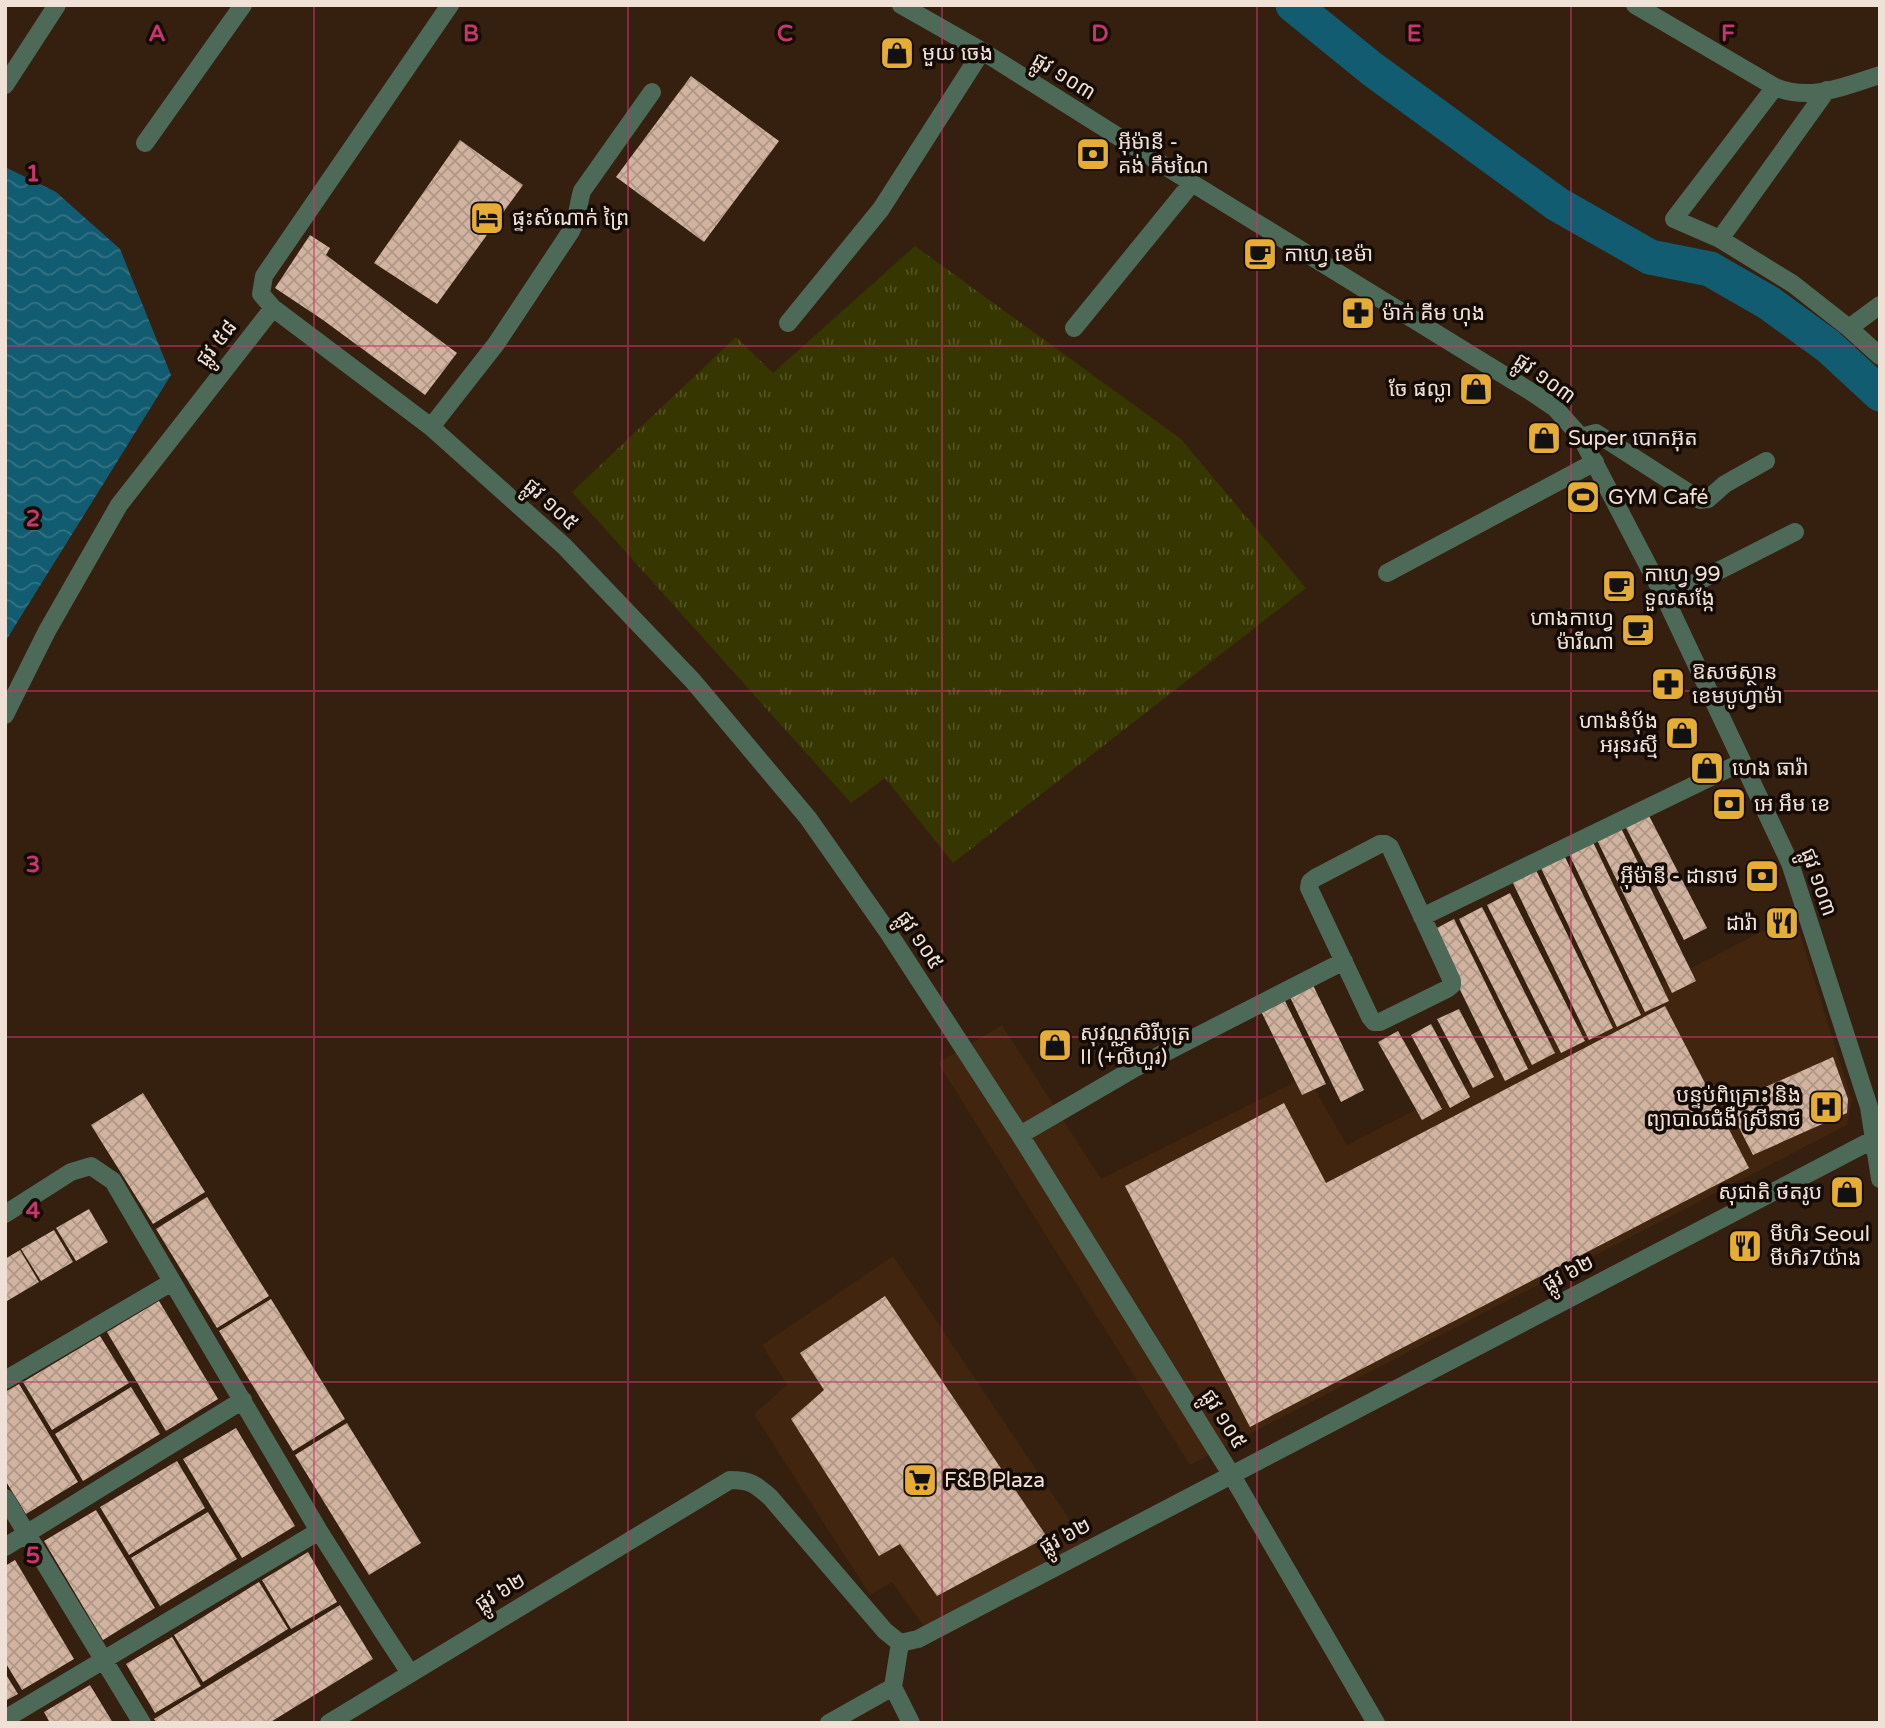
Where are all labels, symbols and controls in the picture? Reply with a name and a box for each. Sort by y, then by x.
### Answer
text: A [148,20,166,48]
text: B [463,20,479,48]
text: C [777,20,793,48]
text: D [1091,20,1109,48]
text: E [1407,20,1421,48]
text: F [1721,20,1735,48]
shop icon: មួយ ចេង [878,34,916,72]
place label: មួយ ចេង [922,41,993,66]
street label: ផ្លូវ ១០៣ [1024,47,1100,111]
place label: អ៊ីម៉ានី - គង់ គឹមណៃ [1118,130,1209,179]
bank icon: អ៊ីម៉ានី - គង់ គឹមណៃ [1074,135,1112,173]
text: 1 [26,160,40,188]
hotel icon: ផ្ទះសំណាក់ ព្រៃ [468,199,506,237]
place label: ផ្ទះសំណាក់ ព្រៃ [512,206,629,232]
cafe icon: កាហ្វេ ខេម៉ា [1241,235,1279,273]
place label: កាហ្វេ ខេម៉ា [1284,242,1373,268]
pharmacy icon: ម៉ាក់ គីម ហុង [1339,294,1377,332]
place label: ម៉ាក់ គីម ហុង [1382,301,1485,327]
street label: ផ្លូវ ៥៨ [190,315,247,375]
street label: ផ្លូវ ១០៣ [1505,348,1581,414]
shop icon: ចែ ផល្លា [1457,370,1495,408]
place label: ចែ ផល្លា [1389,377,1452,403]
shop icon: Super បោកអ៊ុត [1525,419,1563,457]
place label: Super បោកអ៊ុត [1568,426,1698,452]
street label: ផ្លូវ ១០៥ [514,473,583,540]
sports icon: GYM Café [1564,478,1602,516]
place label: GYM Café [1608,485,1709,510]
text: 2 [26,505,40,533]
place label: កាហ្វេ 99 ទួលសង្កែ [1644,562,1721,612]
cafe icon: កាហ្វេ 99 ទួលសង្កែ [1600,567,1638,605]
place label: ហាងកាហ្វេ ម៉ារីណា [1530,606,1614,655]
cafe icon: ហាងកាហ្វេ ម៉ារីណា [1619,611,1657,649]
place label: ឱសថស្ថាន ខេមបូហ្វាម៉ា [1692,660,1783,710]
pharmacy icon: ឱសថស្ថាន ខេមបូហ្វាម៉ា [1649,665,1687,703]
place label: ហាងនំប៉័ង អរុនរស្មី [1579,709,1658,759]
shop icon: ហាងនំប៉័ង អរុនរស្មី [1663,714,1701,752]
shop icon: ហេង ធារ៉ា [1688,749,1726,787]
place label: ហេង ធារ៉ា [1732,756,1809,781]
bank icon: អេ អឹម ខេ [1710,785,1748,823]
place label: អេ អឹម ខេ [1754,792,1830,817]
street label: ផ្លូវ ១០៣ [1789,845,1842,922]
text: 3 [26,851,40,879]
bank icon: អ៊ីម៉ានី - ដានាថ [1743,857,1781,895]
place label: អ៊ីម៉ានី - ដានាថ [1620,864,1738,890]
restaurant icon: ដារ៉ា [1763,904,1801,942]
street label: ផ្លូវ ១០៥ [886,906,948,978]
place label: ដារ៉ា [1726,911,1758,936]
place label: សុវណ្ណសិរីបុត្រ II (+លីហួរ) [1080,1021,1191,1070]
shop icon: សុវណ្ណសិរីបុត្រ II (+លីហួរ) [1036,1026,1074,1064]
place label: បន្ទប់ពិគ្រោះ និង ព្យាបាលជំងឺ ស្រីនាថ [1646,1083,1801,1132]
hospital icon: បន្ទប់ពិគ្រោះ និង ព្យាបាលជំងឺ ស្រីនាថ [1807,1088,1845,1126]
shop icon: សុជាតិ ថតរូប [1828,1173,1866,1211]
place label: សុជាតិ ថតរូប [1718,1180,1822,1206]
text: 4 [26,1197,41,1225]
place label: មីហិរ Seoul មីហិរ7យ៉ាង [1770,1222,1870,1271]
restaurant icon: មីហិរ Seoul មីហិរ7យ៉ាង [1726,1227,1764,1265]
street label: ផ្លូវ ៦២ [1538,1250,1601,1303]
street label: ផ្លូវ ១០៥ [1190,1385,1252,1457]
supermarket icon: F&B Plaza [901,1461,939,1499]
place label: F&B Plaza [944,1468,1045,1493]
street label: ផ្លូវ ៦២ [1035,1513,1098,1566]
text: 5 [26,1542,40,1570]
street label: ផ្លូវ ៦២ [470,1568,533,1623]

